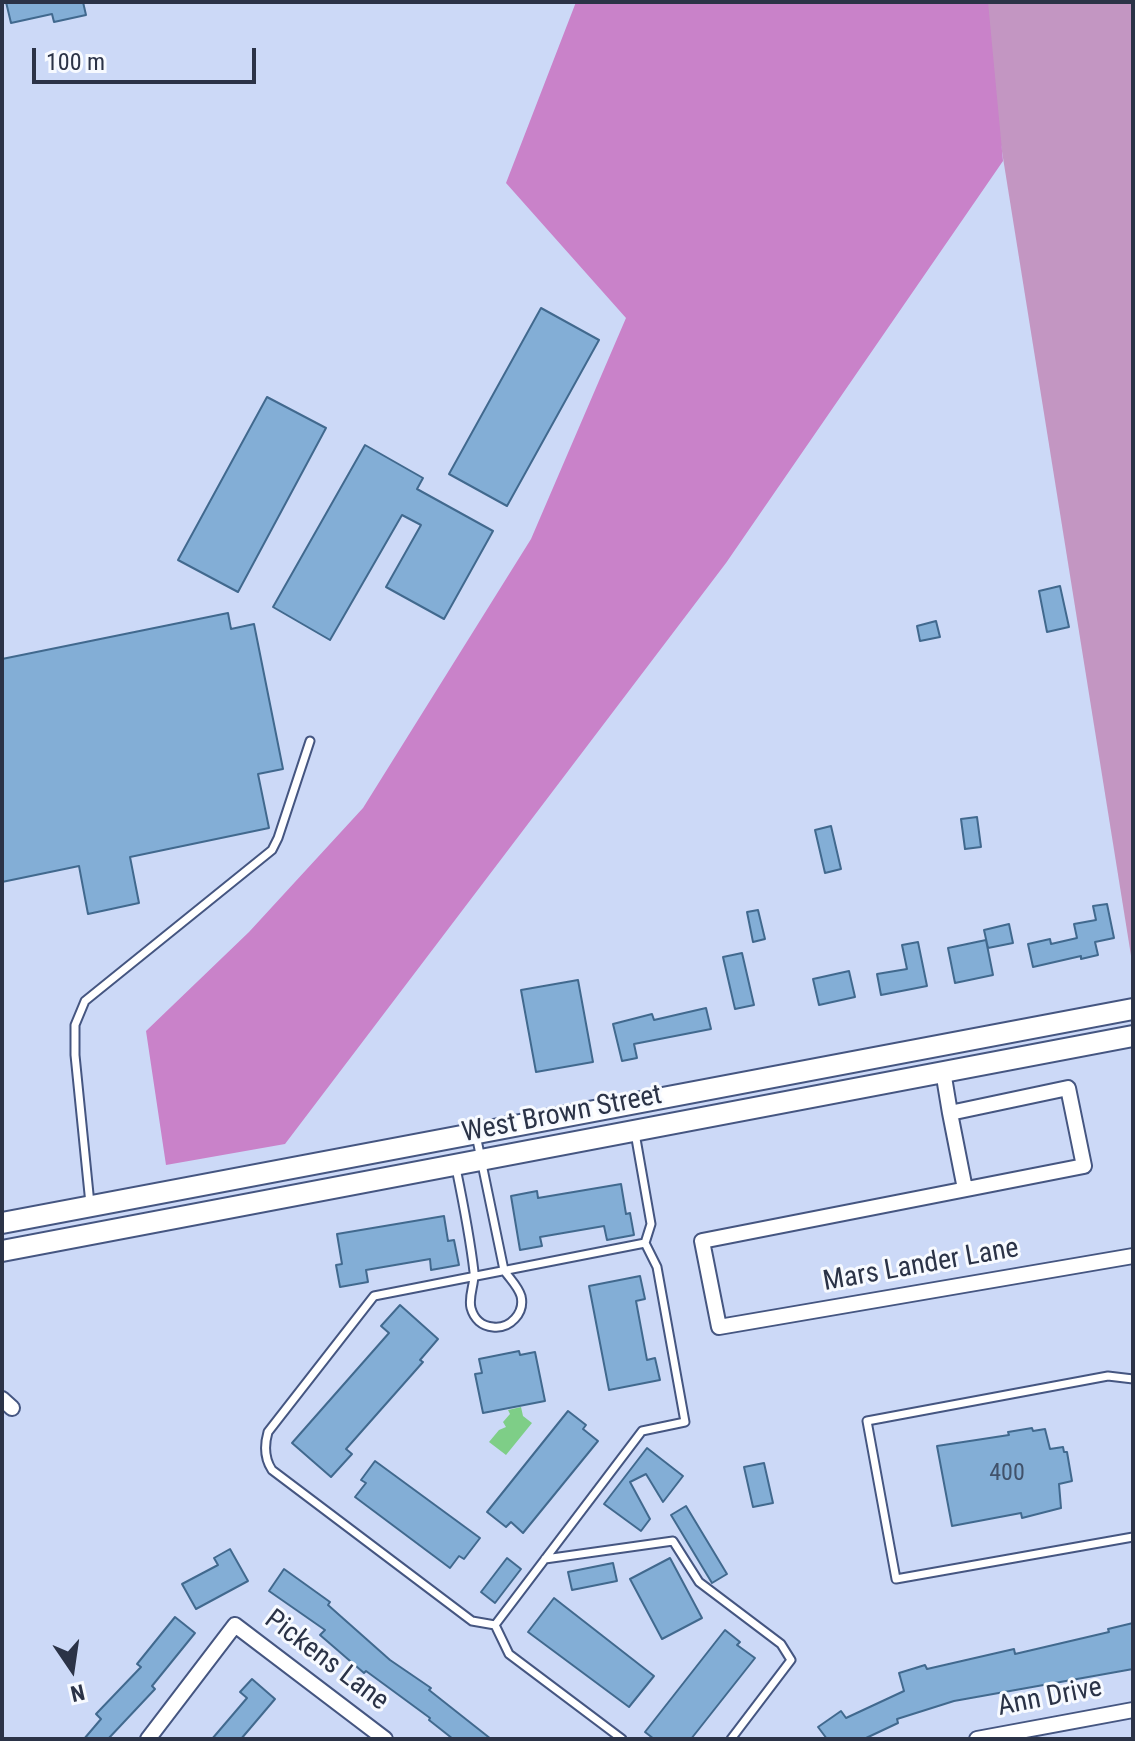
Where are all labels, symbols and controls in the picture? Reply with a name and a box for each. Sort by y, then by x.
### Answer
scale bar [36,32,260,82]
text: 100 m [46,48,105,76]
street label: West Brown Street [459,1079,665,1151]
street label: Mars Lander Lane [821,1232,1021,1300]
house number: 400 [989,1460,1025,1488]
street label: Pickens Lane [257,1603,395,1719]
north arrow [32,1629,112,1709]
street label: Ann Drive [995,1671,1105,1725]
text: N [68,1679,87,1707]

